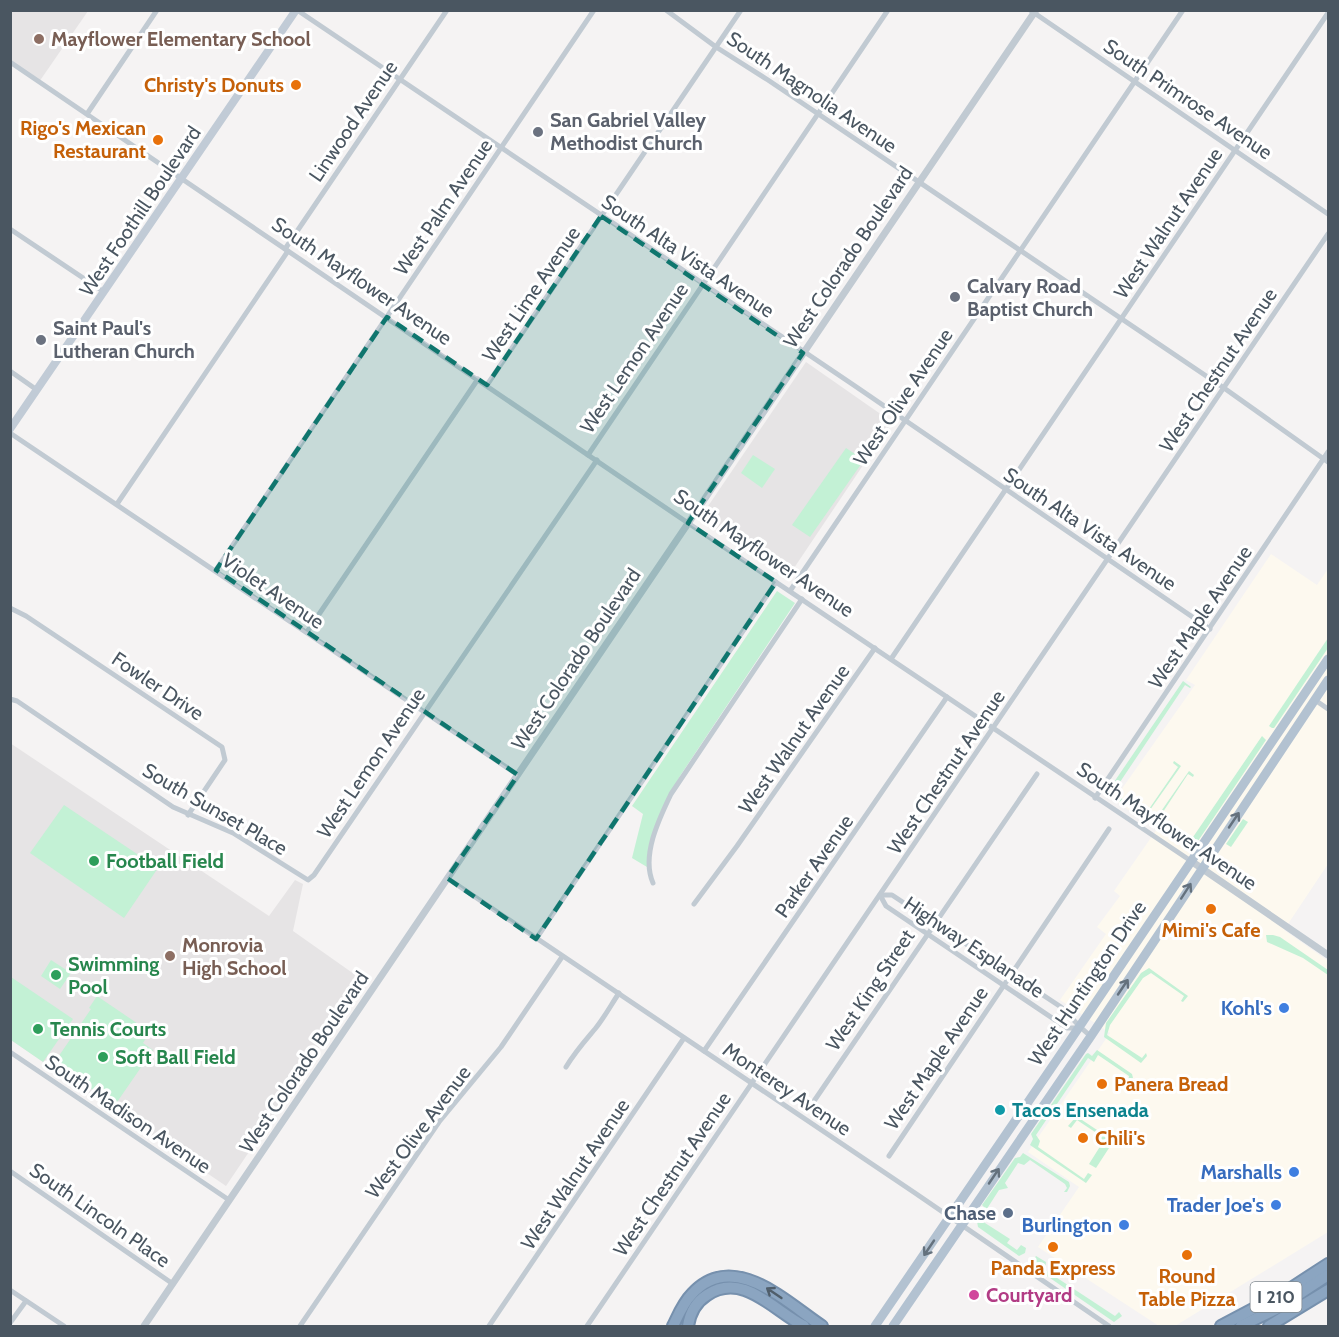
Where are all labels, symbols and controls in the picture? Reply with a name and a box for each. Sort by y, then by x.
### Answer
street label: South Magnolia Avenue [723,26,901,158]
place label: Mayflower Elementary School [51,27,311,51]
marker: Mayflower Elementary School [32,32,46,46]
street label: South Primrose Avenue [1099,34,1277,164]
street label: Linwood Avenue [304,56,402,186]
place label: Christy's Donuts [144,73,284,97]
marker: Christy's Donuts [289,78,303,92]
place label: San Gabriel Valley Methodist Church [550,108,706,155]
place label: Rigo's Mexican Restaurant [20,116,146,163]
street label: West Foothill Boulevard [74,121,206,301]
marker: San Gabriel Valley Methodist Church [531,125,545,139]
marker: Rigo's Mexican Restaurant [151,133,165,147]
street label: West Palm Avenue [389,134,497,280]
street label: West Walnut Avenue [1109,143,1227,303]
street label: West Colorado Boulevard [778,162,918,352]
street label: South Alta Vista Avenue [597,189,779,323]
street label: South Mayflower Avenue [268,212,456,350]
street label: West Lime Avenue [477,222,585,366]
place label: Calvary Road Baptist Church [967,274,1093,321]
street label: West Lemon Avenue [575,278,693,438]
street label: West Chestnut Avenue [1154,283,1282,457]
marker: Calvary Road Baptist Church [948,290,962,304]
place label: Saint Paul's Lutheran Church [53,316,195,363]
street label: West Olive Avenue [848,324,958,470]
marker: Saint Paul's Lutheran Church [34,333,48,347]
street label: South Alta Vista Avenue [999,462,1181,596]
street label: South Mayflower Avenue [670,484,858,622]
street label: West Maple Avenue [1143,541,1257,693]
street label: Violet Avenue [217,548,329,634]
street label: West Colorado Boulevard [506,564,646,754]
street label: Fowler Drive [108,647,208,725]
street label: West Walnut Avenue [734,660,854,818]
street label: West Lemon Avenue [312,683,430,843]
street label: West Chestnut Avenue [882,685,1010,859]
street label: South Mayflower Avenue [1073,757,1261,895]
street label: South Sunset Place [138,758,292,860]
street label: Parker Avenue [770,810,858,922]
one-way arrow [1228,813,1240,829]
place label: Football Field [106,849,224,873]
marker: Football Field [87,854,101,868]
one-way arrow [1181,883,1193,900]
street label: Highway Esplanade [899,891,1049,1003]
street label: West Huntington Drive [1023,896,1151,1070]
marker: Mimi's Cafe [1204,902,1218,916]
place label: Mimi's Cafe [1161,918,1261,942]
street label: West King Street [821,925,920,1055]
place label: Monrovia High School [182,933,287,980]
marker: Monrovia High School [163,949,177,963]
place label: Swimming Pool [68,952,159,999]
street label: West Colorado Boulevard [234,967,374,1157]
marker: Swimming Pool [49,968,63,982]
one-way arrow [1117,979,1129,996]
street label: West Maple Avenue [879,982,993,1134]
place label: Kohl's [1221,996,1272,1020]
marker: Kohl's [1277,1001,1291,1015]
place label: Tennis Courts [50,1017,166,1041]
marker: Tennis Courts [31,1022,45,1036]
street label: Monterey Avenue [718,1037,856,1141]
place label: Soft Ball Field [115,1045,236,1069]
street label: South Madison Avenue [41,1050,215,1178]
marker: Soft Ball Field [96,1050,110,1064]
street label: West Olive Avenue [360,1061,476,1203]
place label: Panera Bread [1114,1072,1228,1096]
marker: Panera Bread [1095,1077,1109,1091]
street label: West Chestnut Avenue [608,1087,736,1261]
street label: West Walnut Avenue [516,1094,634,1254]
place label: Tacos Ensenada [1012,1098,1149,1122]
marker: Tacos Ensenada [993,1103,1007,1117]
place label: Chili's [1095,1126,1145,1150]
marker: Chili's [1076,1131,1090,1145]
street label: South Lincoln Place [25,1158,175,1272]
place label: Marshalls [1200,1160,1282,1184]
marker: Marshalls [1287,1165,1301,1179]
one-way arrow [988,1169,1000,1185]
place label: Trader Joe's [1167,1193,1264,1217]
marker: Trader Joe's [1269,1198,1283,1212]
place label: Chase [944,1201,996,1225]
marker: Chase [1001,1206,1015,1220]
place label: Burlington [1022,1213,1112,1237]
marker: Burlington [1117,1218,1131,1232]
one-way arrow [923,1240,935,1256]
marker: Panda Express [1046,1240,1060,1254]
marker: Round Table Pizza [1180,1248,1194,1262]
place label: Panda Express [991,1256,1115,1280]
place label: Round Table Pizza [1139,1264,1235,1311]
road number: I 210 [1250,1282,1302,1312]
place label: Courtyard [986,1283,1072,1307]
one-way arrow [766,1287,783,1299]
marker: Courtyard [967,1288,981,1302]

